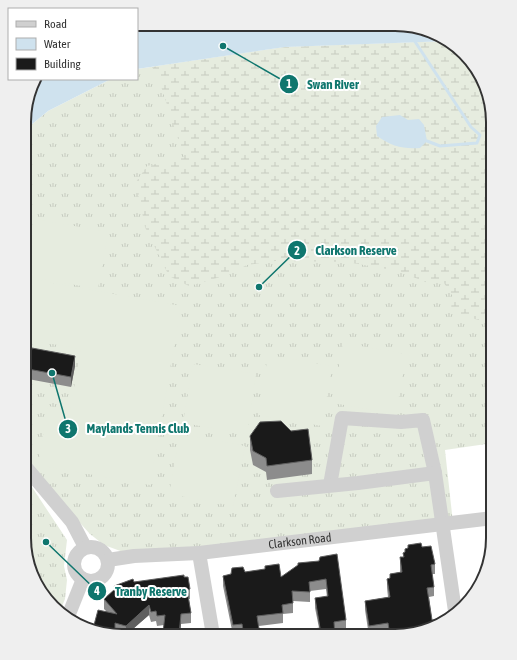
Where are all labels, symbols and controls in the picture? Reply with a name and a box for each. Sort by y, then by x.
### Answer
legend [8,8,138,80]
text: Road [44,17,67,31]
text: Water [44,37,71,51]
text: Building [44,57,82,71]
callout: Swan River [279,72,366,97]
text: 1 [286,77,292,91]
text: Swan River [307,77,360,92]
callout: Clarkson Reserve [287,238,405,263]
text: Clarkson Reserve [315,243,397,258]
text: 2 [294,244,300,258]
callout: Maylands Tennis Club [58,416,197,441]
text: Maylands Tennis Club [87,421,189,436]
text: 3 [65,422,71,436]
street label: Clarkson Road [268,530,332,552]
callout: Tranby Reserve [87,579,195,604]
text: 4 [93,584,100,598]
text: Tranby Reserve [115,584,187,599]

